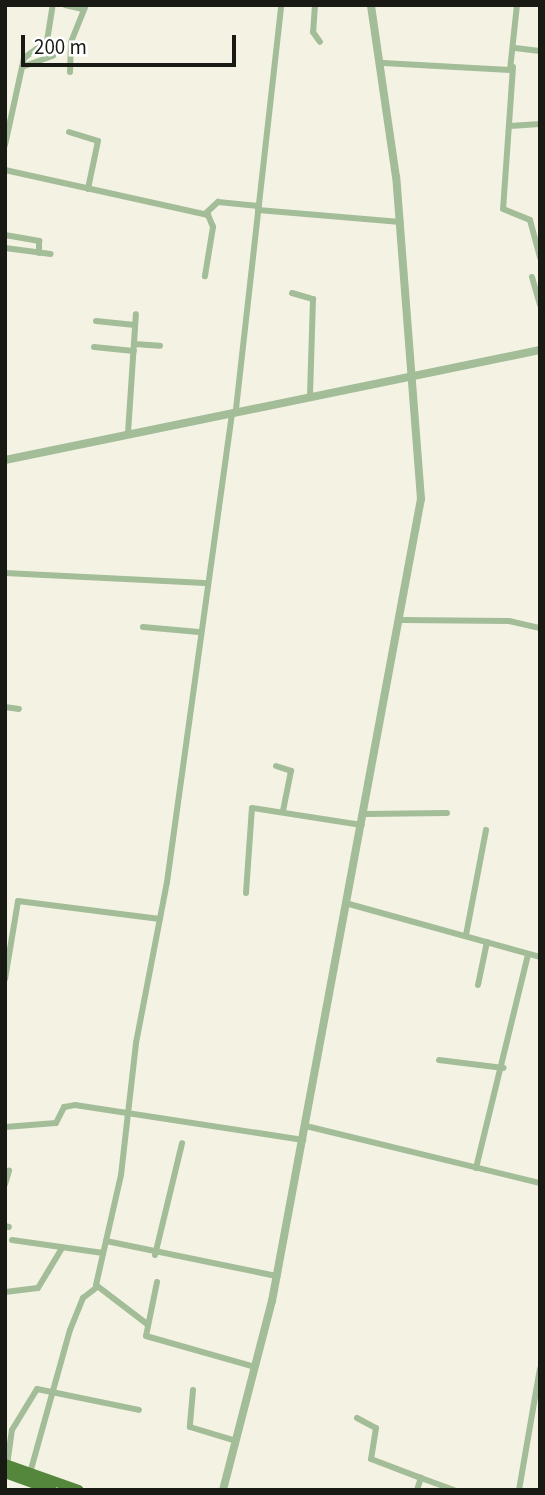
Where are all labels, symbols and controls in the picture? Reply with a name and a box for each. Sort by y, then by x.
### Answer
scale bar [24,21,240,65]
text: 200 m [34,32,87,62]

